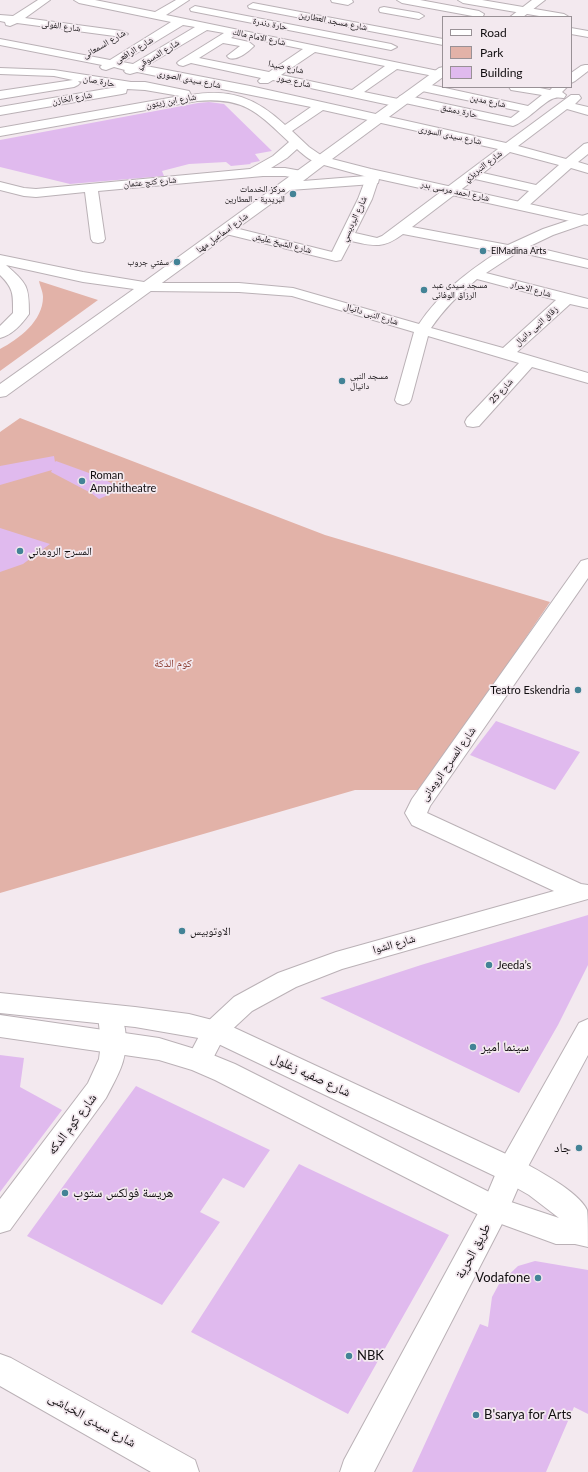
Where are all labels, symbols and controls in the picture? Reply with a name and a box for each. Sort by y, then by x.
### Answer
street label: شارع مسجد العطارين [298,9,368,33]
street label: حارة دندرة [252,15,288,33]
legend [442,16,572,88]
street label: شارع الفولى [41,18,81,34]
text: Road [480,25,507,40]
street label: شارع الامام مالك [231,26,287,48]
street label: شارع السمعانى [81,27,127,61]
street label: شارع الرافعى [113,34,155,66]
street label: شارع الدسوقي [135,37,181,71]
text: Park [480,45,503,60]
street label: شارع صيدا [267,58,305,76]
text: Building [480,65,523,80]
street label: شارع سيدى الصورى [156,67,222,91]
street label: شارع صور [276,72,312,90]
street label: حارة صان [82,73,116,89]
street label: شارع الخازن [51,89,93,107]
street label: شارع ابن زيتون [145,91,197,111]
street label: شارع مدين [469,92,507,110]
street label: حارة دمشق [440,102,478,120]
street label: شارع سيدى السورى [418,123,482,147]
street label: شارع التبريزي [462,148,504,184]
street label: شارع كنج عثمان [123,174,177,190]
street label: شارع احمد مرسى بدر [420,178,490,204]
place label: مركز الخدمات البريدية - العطارين [225,184,285,205]
marker: مركز الخدمات البريدية - العطارين [288,189,298,199]
street label: شارع البرديسي [339,195,369,243]
street label: شارع اسماعيل مهنا [194,211,250,255]
street label: شارع الشيخ عليش [252,230,312,256]
marker: ElMadina Arts [478,246,488,256]
place label: ElMadina Arts [491,246,546,256]
place label: سفتي جروب [127,257,169,267]
marker: سفتي جروب [172,257,182,267]
street label: شارع الاحرار [510,278,552,300]
place label: مسجد سيدى عبد الرزاق الوفائى [432,280,487,301]
marker: مسجد سيدى عبد الرزاق الوفائى [419,285,429,295]
street label: شارع النبى دانيال [342,301,400,327]
street label: زقاق النبى دانيال [512,304,560,348]
place label: مسجد النبي دانيال [350,371,388,392]
marker: مسجد النبي دانيال [337,376,347,386]
street label: شارع 25 [487,376,515,406]
place label: Roman Amphitheatre [90,468,156,494]
marker: Roman Amphitheatre [77,476,87,486]
place label: المسرح الروماني [28,544,92,558]
marker: المسرح الروماني [15,546,25,556]
park label: كوم الدكة [154,656,192,670]
place label: Teatro Eskendria [490,683,570,697]
marker: Teatro Eskendria [573,685,583,695]
street label: شارع المسرح الرومانى [417,724,479,804]
place label: الاوتوبيس [190,924,231,938]
marker: الاوتوبيس [177,926,187,936]
street label: شارع الشوا [371,932,417,956]
place label: Jeeda’s [497,958,531,972]
marker: Jeeda’s [484,960,494,970]
place label: سينما امير [481,1039,529,1055]
marker: سينما امير [468,1042,478,1052]
street label: شارع صفيه زغلول [269,1050,353,1100]
street label: شارع كوم الدكه [44,1090,100,1158]
place label: جاد [554,1140,571,1156]
marker: جاد [574,1143,584,1153]
place label: هريسة فولكس ستوب [73,1185,173,1201]
marker: هريسة فولكس ستوب [60,1188,70,1198]
street label: طريق الحرية [452,1221,494,1281]
place label: Vodafone [475,1270,530,1286]
marker: Vodafone [533,1273,543,1283]
place label: NBK [357,1348,384,1364]
marker: NBK [344,1351,354,1361]
street label: شارع سيدى الخباشى [45,1389,139,1451]
place label: B'sarya for Arts [484,1407,572,1423]
marker: B'sarya for Arts [471,1410,481,1420]

